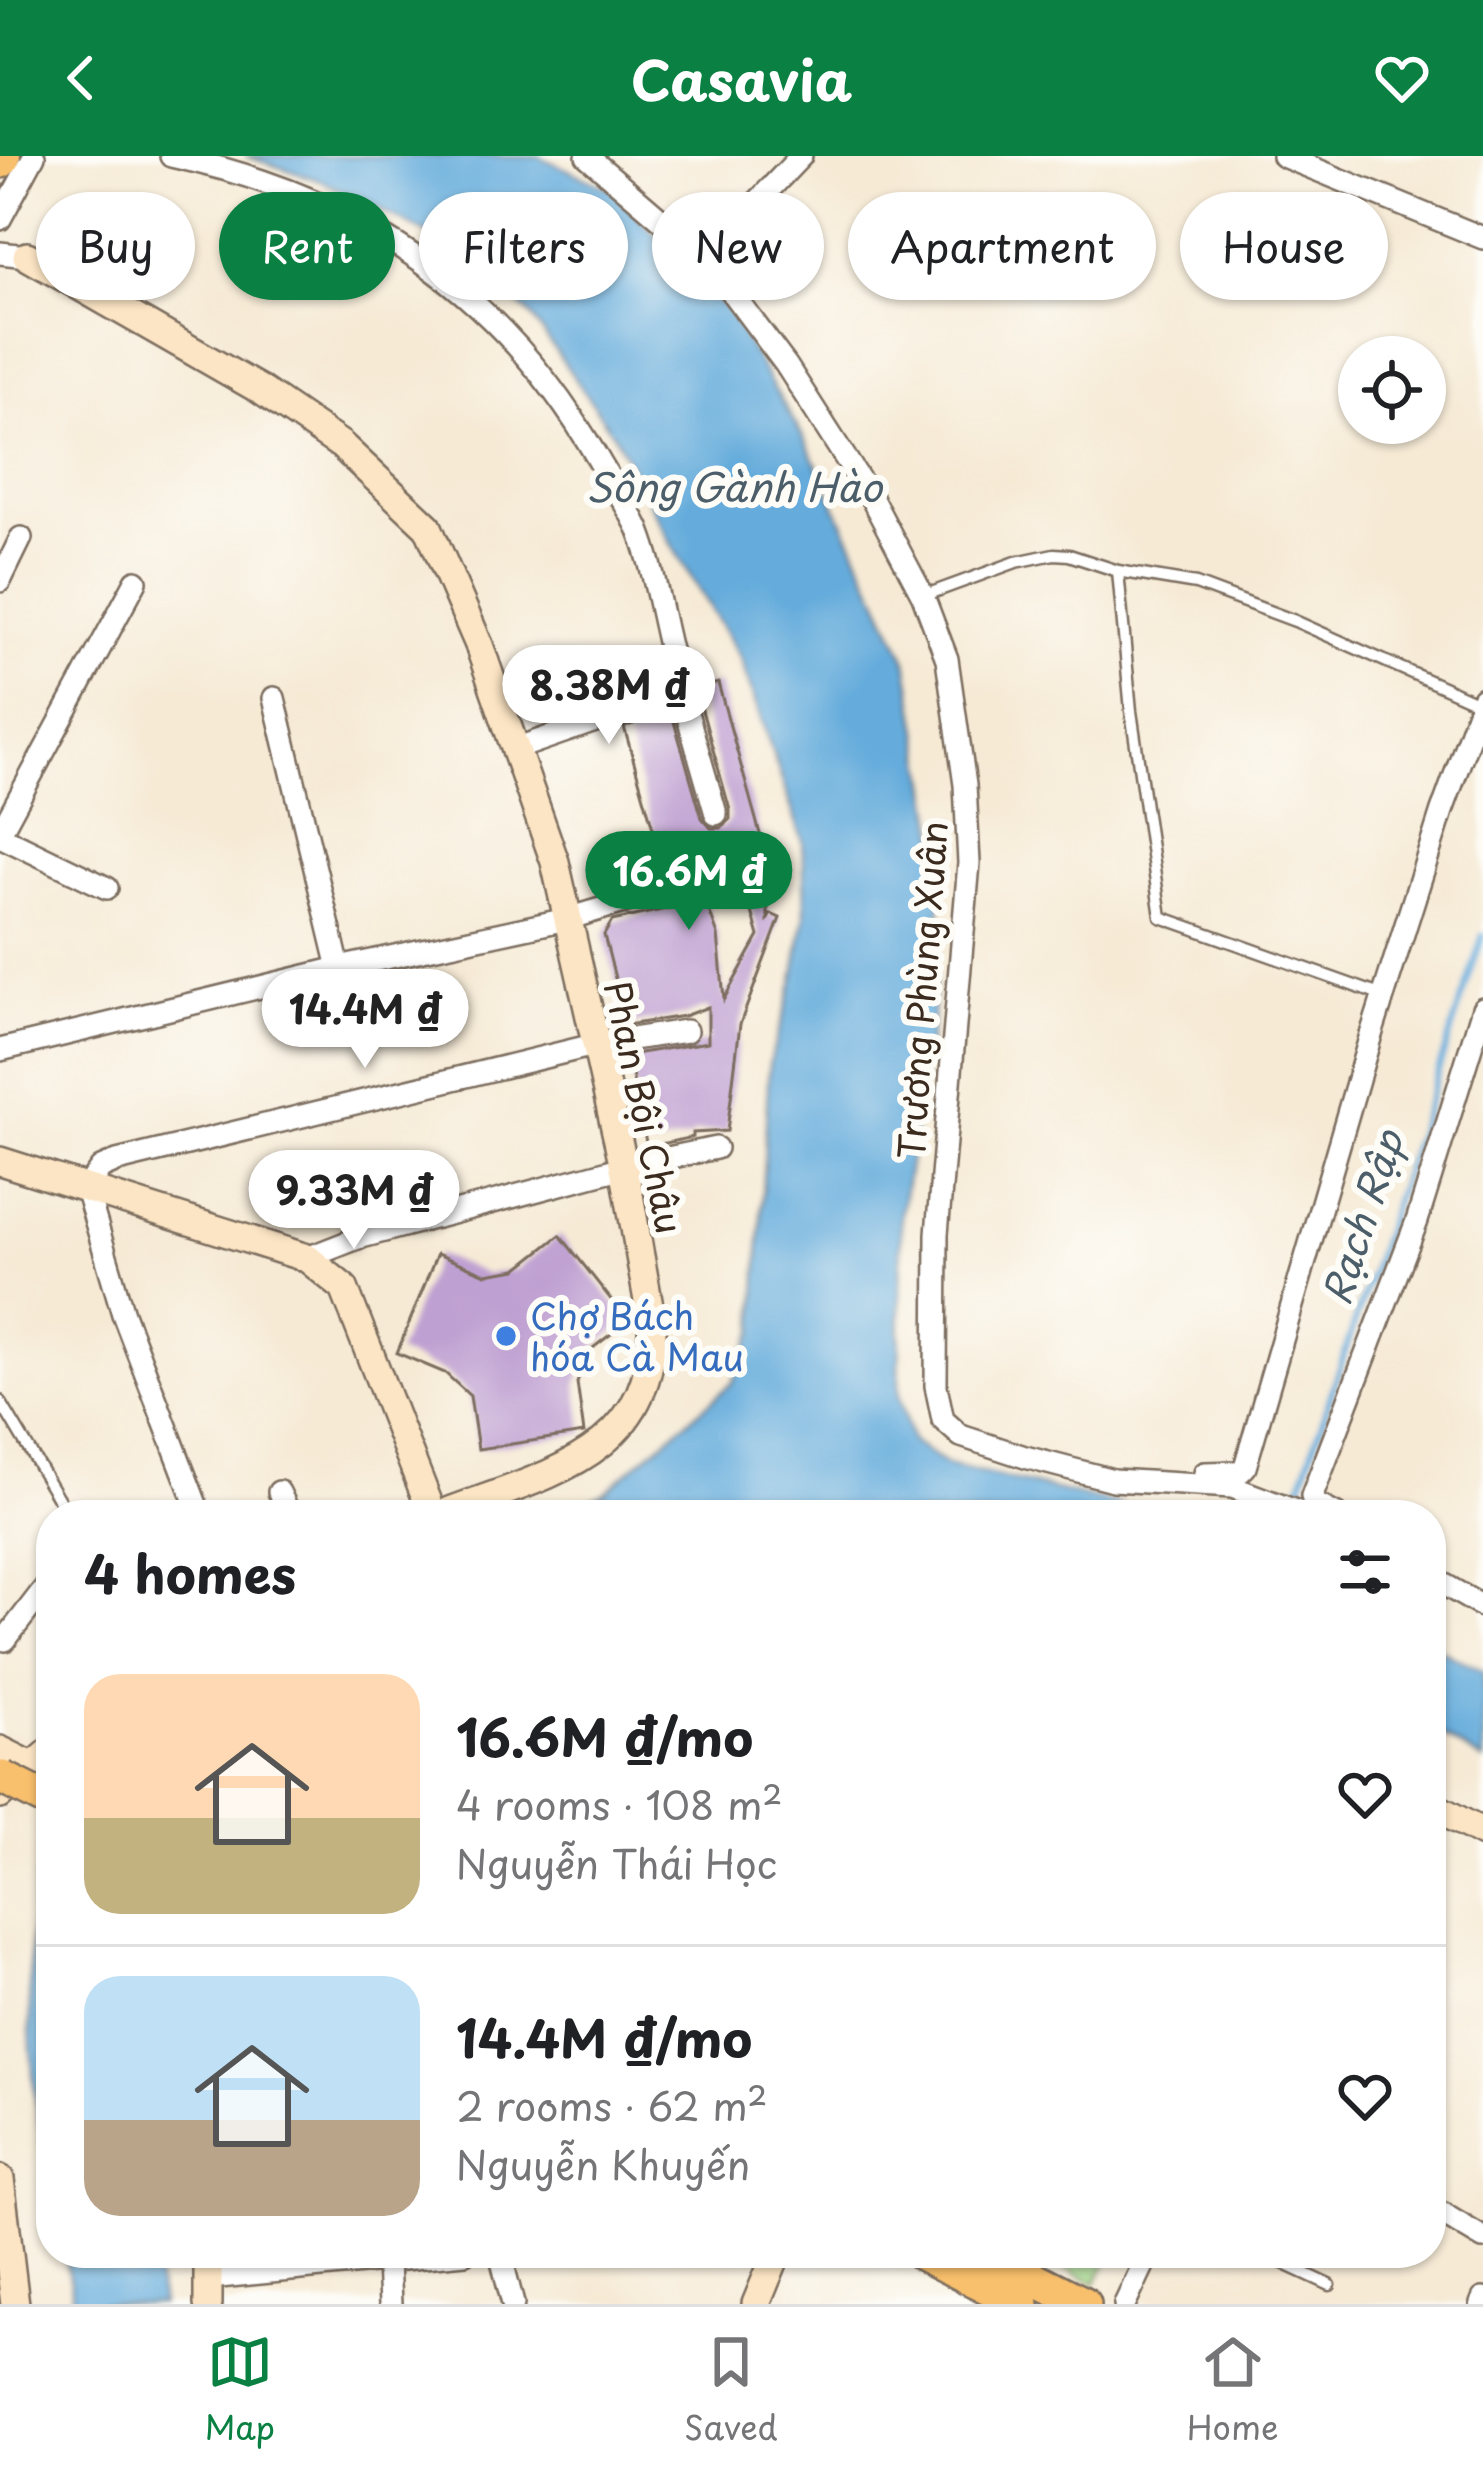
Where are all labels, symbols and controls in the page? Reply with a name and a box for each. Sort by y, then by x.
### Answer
text: Casavia [631,38,852,119]
icon: back [48,45,114,111]
icon: heart [1369,45,1435,111]
chip: Buy [36,192,195,300]
chip: Rent [219,192,395,300]
chip: Filters [419,192,628,300]
chip: New [652,192,824,300]
chip: Apartment [848,192,1156,300]
chip: House [1180,192,1388,300]
map controls [1338,336,1446,444]
button: locate [1338,336,1446,444]
water label: Sông Gành Hào [586,456,884,515]
pin: 8.38M ₫ [498,645,720,747]
text: 8.38M ₫ [529,654,689,713]
street label: Trương Phùng Xuân [882,819,960,1161]
pin: 16.6M ₫ [578,831,800,933]
text: 16.6M ₫ [612,840,766,899]
pin: 14.4M ₫ [254,969,476,1071]
street label: Phan Bội Châu [592,976,698,1238]
text: 14.4M ₫ [289,978,441,1037]
water label: Rạch Rập [1305,1121,1417,1311]
pin: 9.33M ₫ [243,1150,465,1252]
text: 9.33M ₫ [276,1159,432,1218]
place label: Chợ Bách hóa Cà Mau [530,1288,744,1383]
marker: Chợ Bách hóa Cà Mau [493,1323,519,1349]
text: 4 homes [84,1534,296,1611]
icon: filters [1332,1539,1398,1605]
text: 16.6M ₫/mo [456,1697,753,1774]
icon: home [180,1722,324,1866]
icon: heart [1332,1761,1398,1827]
text: 4 rooms · 108 m² [456,1774,783,1833]
text: Nguyễn Thái Học [456,1833,777,1892]
text: 14.4M ₫/mo [456,1998,752,2075]
icon: home [180,2024,324,2168]
icon: heart [1332,2063,1398,2129]
text: 2 rooms · 62 m² [456,2075,768,2134]
text: Nguyễn Khuyến [456,2134,750,2193]
tab: Map [205,2329,275,2451]
tab: Saved [684,2329,778,2451]
tab: Home [1187,2329,1278,2451]

